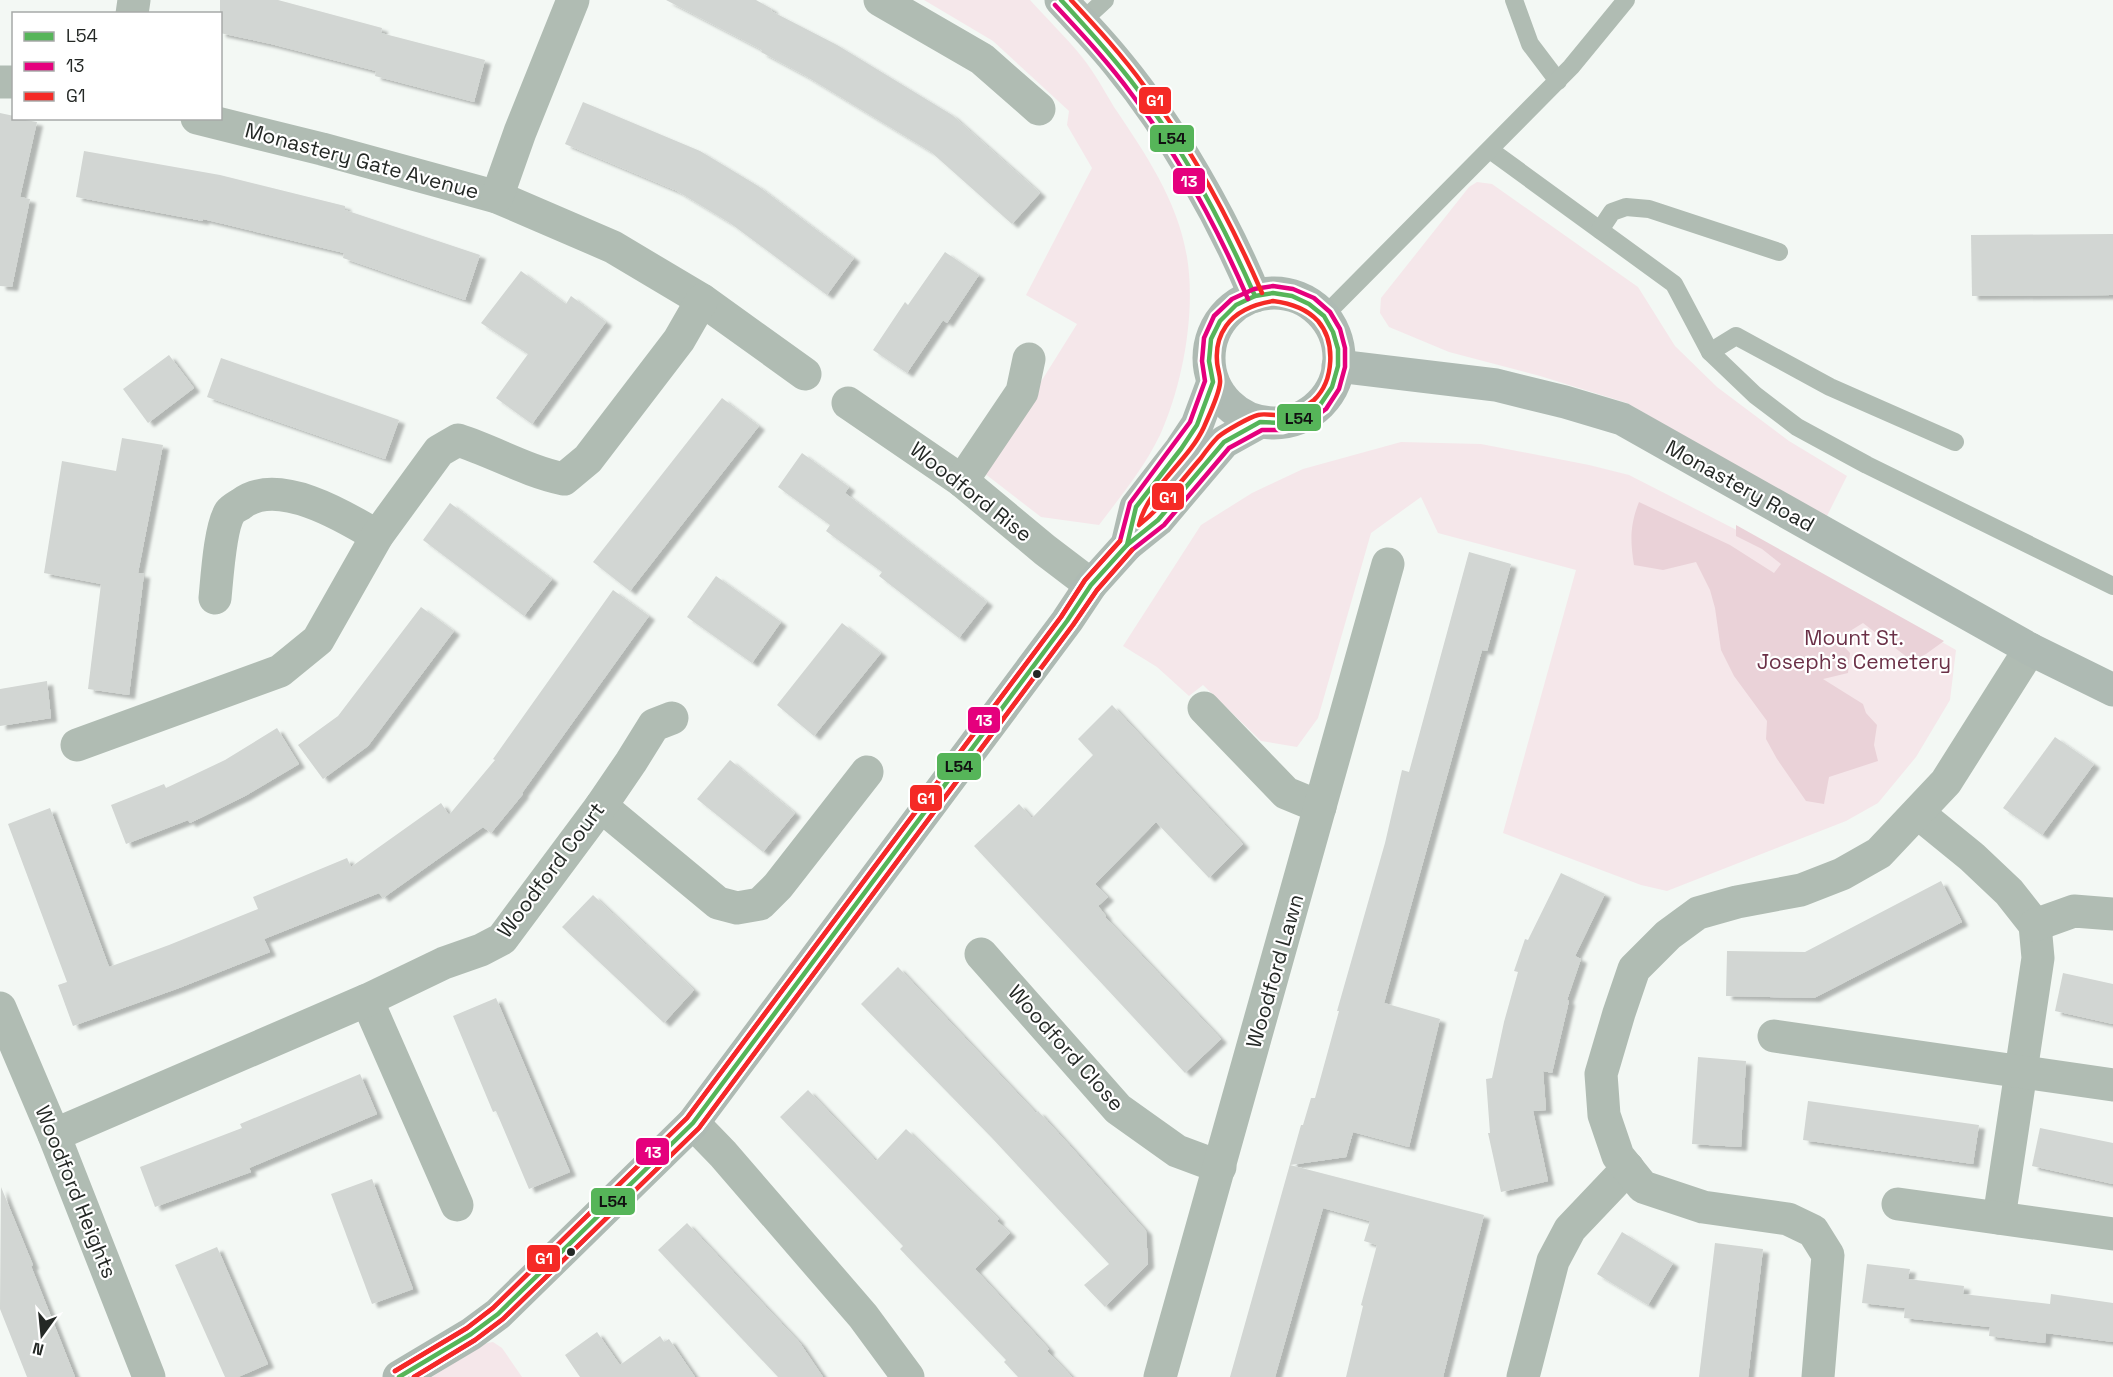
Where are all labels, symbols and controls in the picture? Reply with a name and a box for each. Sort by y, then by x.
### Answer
legend [12,12,222,120]
text: L54 [66,24,98,47]
text: 13 [66,54,84,77]
text: G1 [66,84,85,107]
line badge: G1 [1138,86,1172,115]
text: G1 [1146,90,1164,111]
street label: Monastery Gate Avenue [242,116,482,205]
line badge: L54 [1149,124,1195,153]
text: L54 [1158,128,1186,149]
line badge: 13 [1172,167,1206,195]
text: 13 [1181,171,1198,192]
line badge: L54 [1276,403,1322,432]
text: L54 [1285,408,1313,429]
street label: Monastery Road [1661,433,1819,538]
street label: Woodford Rise [905,436,1038,548]
line badge: G1 [1151,482,1185,511]
text: G1 [1159,487,1177,508]
park label: Mount St. Joseph's Cemetery [1757,624,1951,675]
unlabelled marker [1031,668,1043,680]
line badge: 13 [967,706,1001,734]
text: 13 [976,710,993,731]
line badge: L54 [936,752,982,781]
text: L54 [945,756,973,777]
line badge: G1 [909,784,943,812]
text: G1 [917,788,935,809]
street label: Woodford Court [491,797,610,943]
street label: Woodford Lawn [1240,891,1309,1051]
street label: Woodford Close [1003,979,1130,1116]
street label: Woodford Heights [29,1101,123,1282]
line badge: 13 [635,1137,670,1166]
text: 13 [645,1142,662,1163]
line badge: L54 [590,1187,636,1216]
text: L54 [599,1191,627,1212]
line badge: G1 [526,1244,561,1273]
unlabelled marker [565,1246,577,1258]
text: G1 [535,1248,553,1269]
north arrow [12,1305,72,1365]
text: N [30,1337,46,1361]

